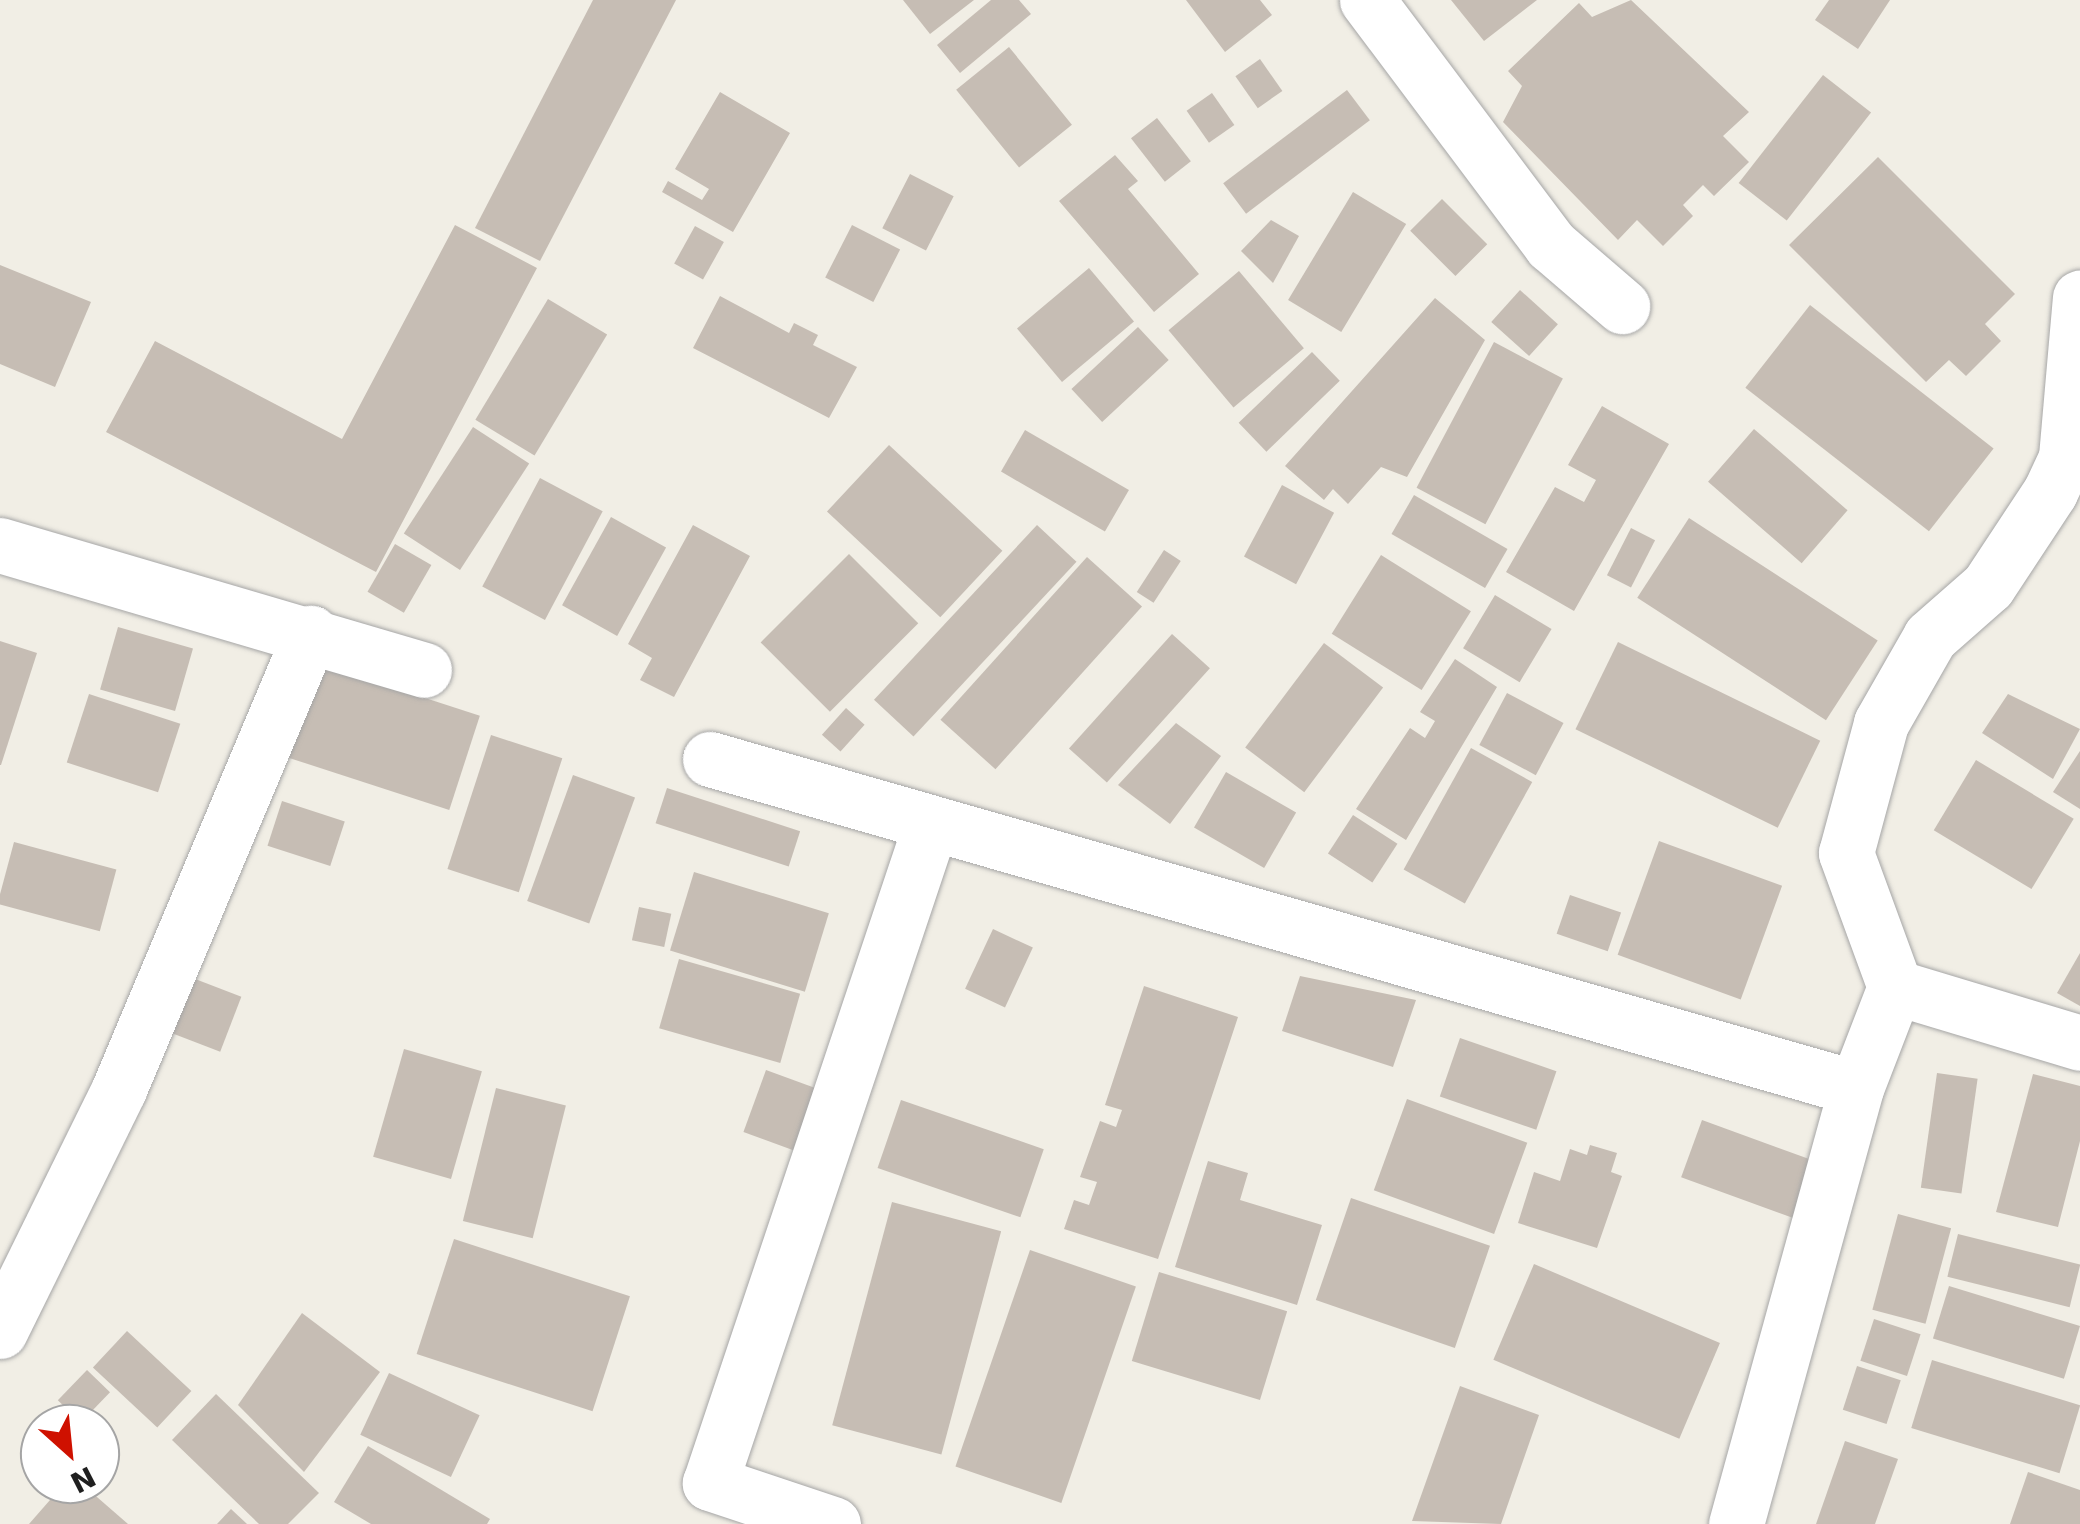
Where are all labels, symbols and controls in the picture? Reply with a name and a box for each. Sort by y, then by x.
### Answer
north arrow [20,1404,120,1504]
text: N [65,1459,101,1499]

